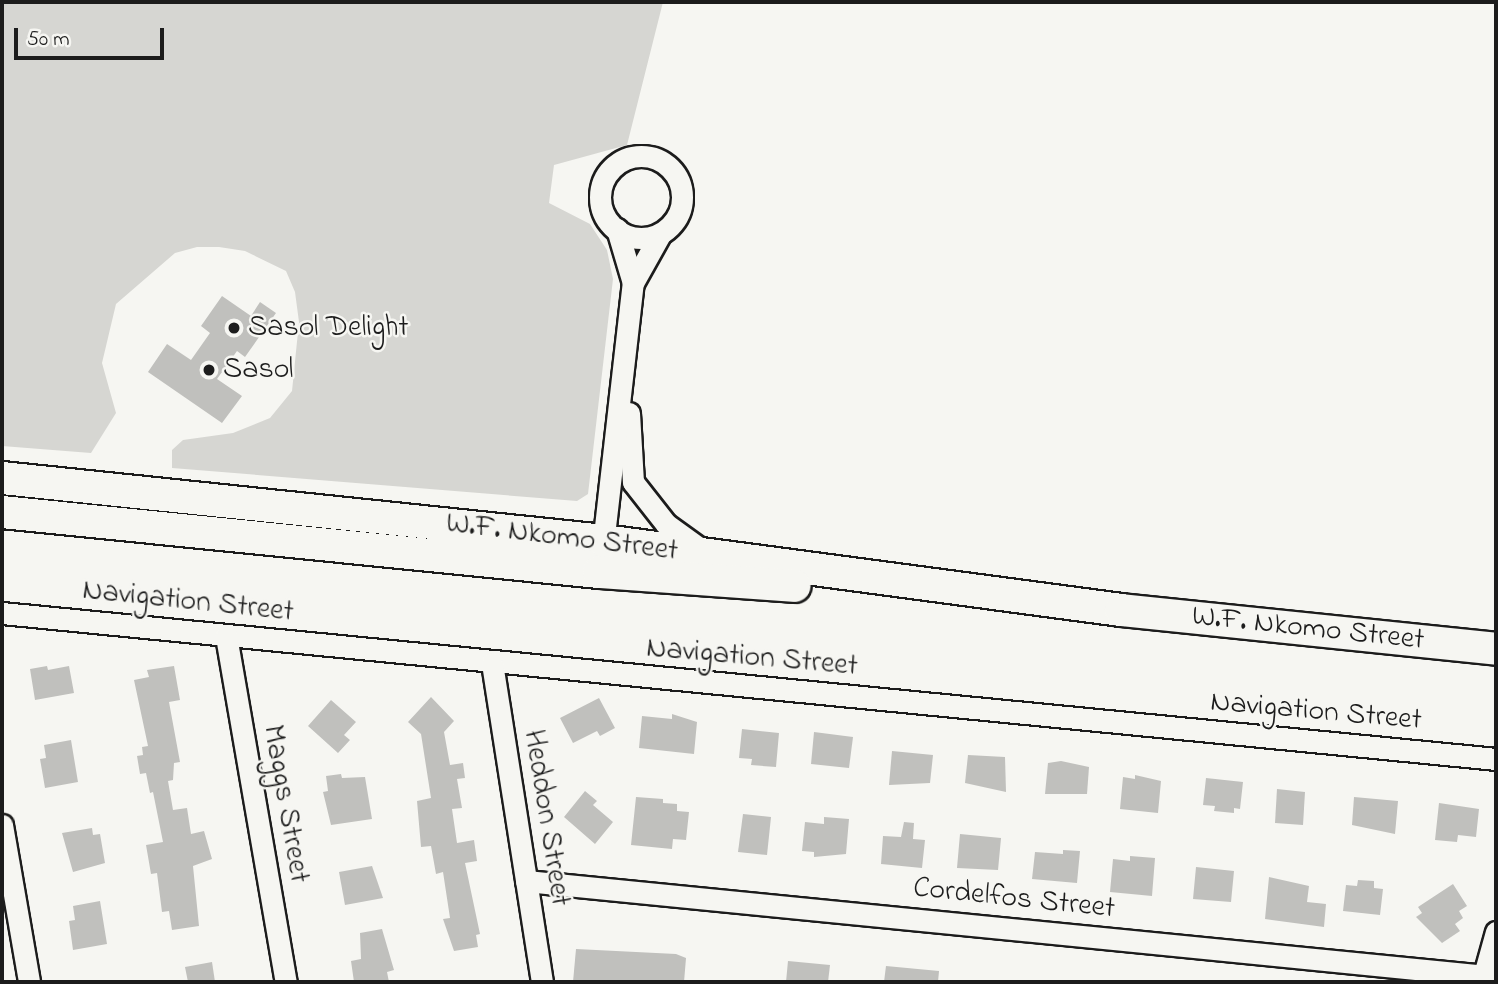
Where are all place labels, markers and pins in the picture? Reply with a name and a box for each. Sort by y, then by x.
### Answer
place label: Sasol Delight [248,310,408,346]
marker: Sasol Delight [226,320,242,336]
place label: Sasol [223,352,293,388]
marker: Sasol [201,362,217,378]

